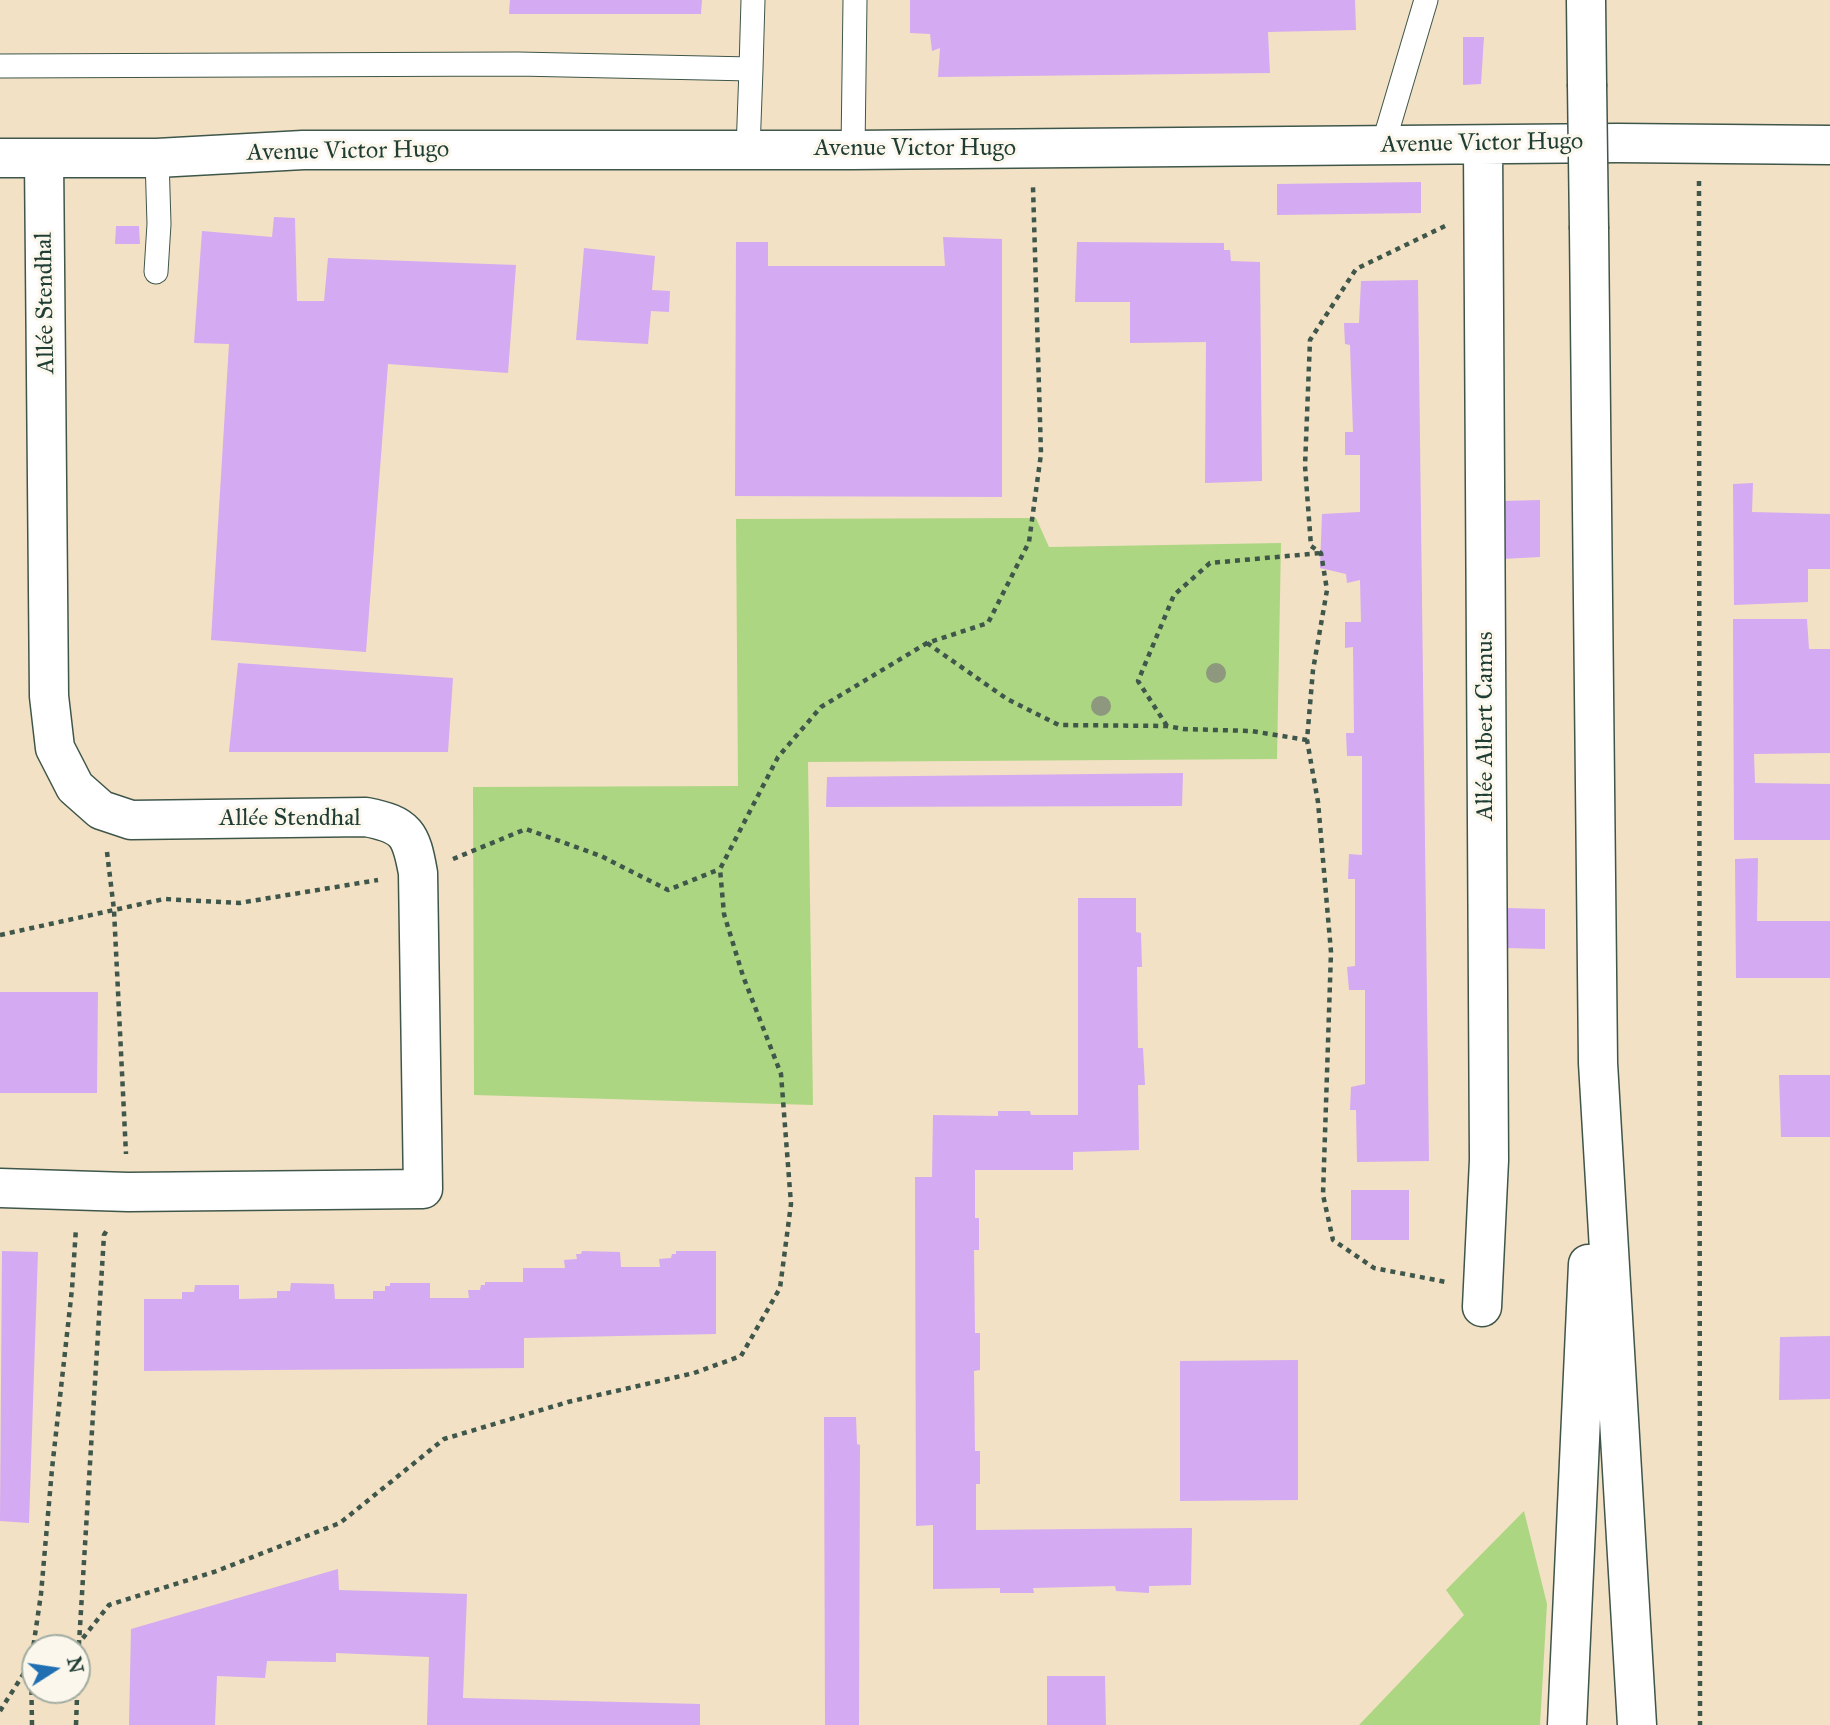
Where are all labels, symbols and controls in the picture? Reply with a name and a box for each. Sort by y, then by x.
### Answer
street label: Avenue Victor Hugo [1381,128,1583,160]
street label: Avenue Victor Hugo [814,135,1016,163]
street label: Avenue Victor Hugo [247,136,449,168]
street label: Allée Stendhal [30,232,62,374]
street label: Allée Albert Camus [1472,631,1500,821]
street label: Allée Stendhal [219,805,361,833]
north arrow [21,1634,91,1704]
text: N [62,1655,88,1675]

